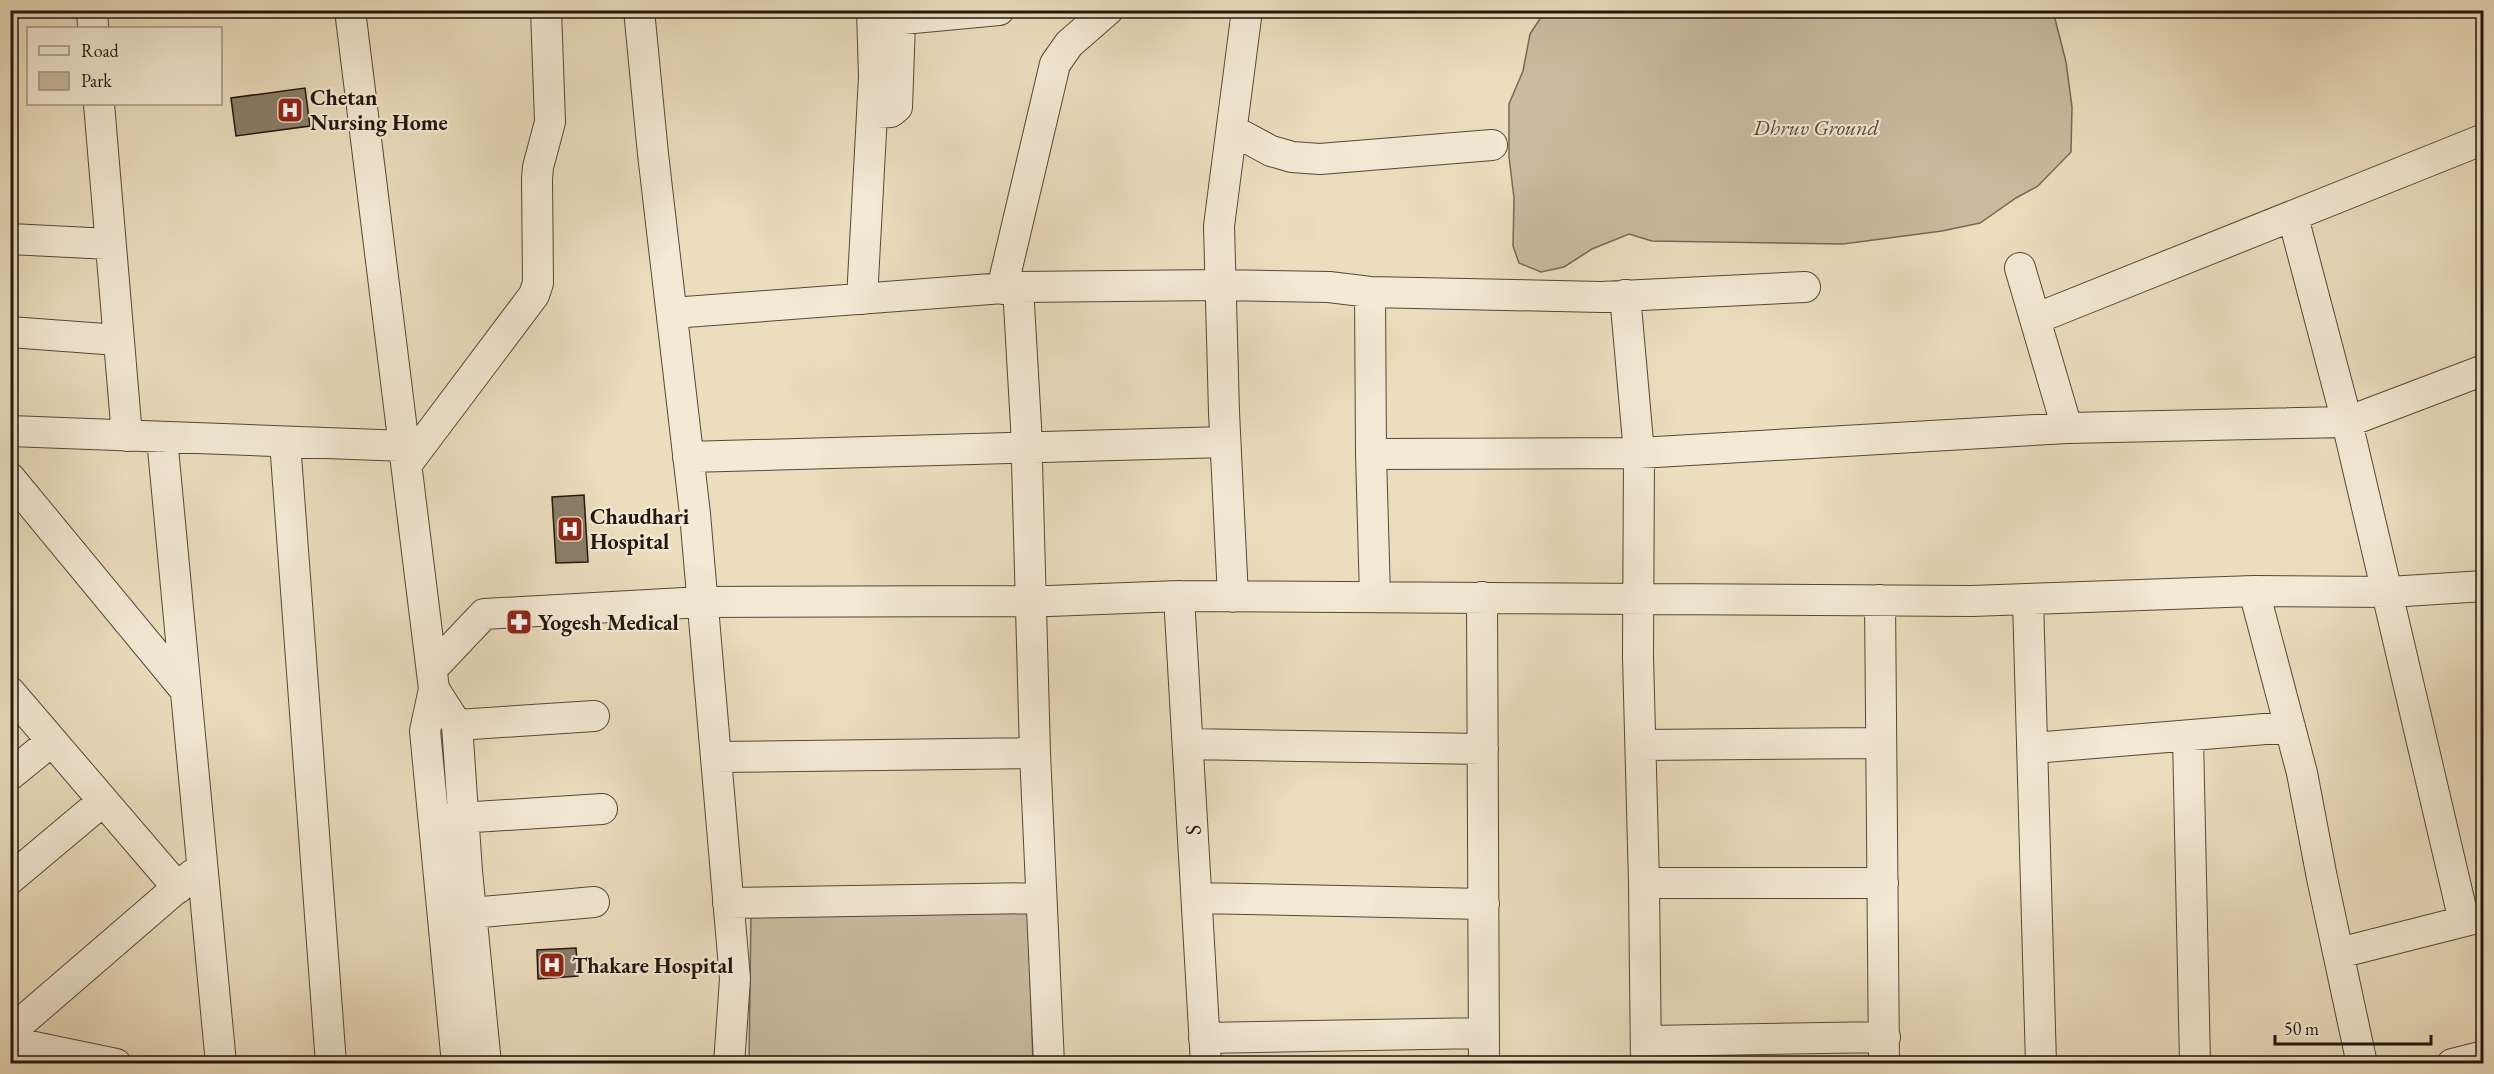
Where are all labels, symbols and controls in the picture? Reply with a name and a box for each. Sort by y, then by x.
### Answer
legend [27,27,222,105]
text: Road [81,39,120,62]
text: Park [81,69,112,92]
place label: Chetan Nursing Home [310,83,448,137]
hospital icon: Chetan Nursing Home [275,95,305,125]
park label: Dhruv Ground [1752,113,1880,142]
place label: Chaudhari Hospital [590,502,690,556]
hospital icon: Chaudhari Hospital [555,514,585,544]
pharmacy icon: Yogesh Medical [504,607,534,637]
place label: Yogesh Medical [538,608,679,637]
street label: S [1178,824,1208,836]
hospital icon: Thakare Hospital [537,950,567,980]
place label: Thakare Hospital [572,951,733,980]
scale bar [2275,1008,2431,1046]
text: 50 m [2284,1017,2319,1040]

